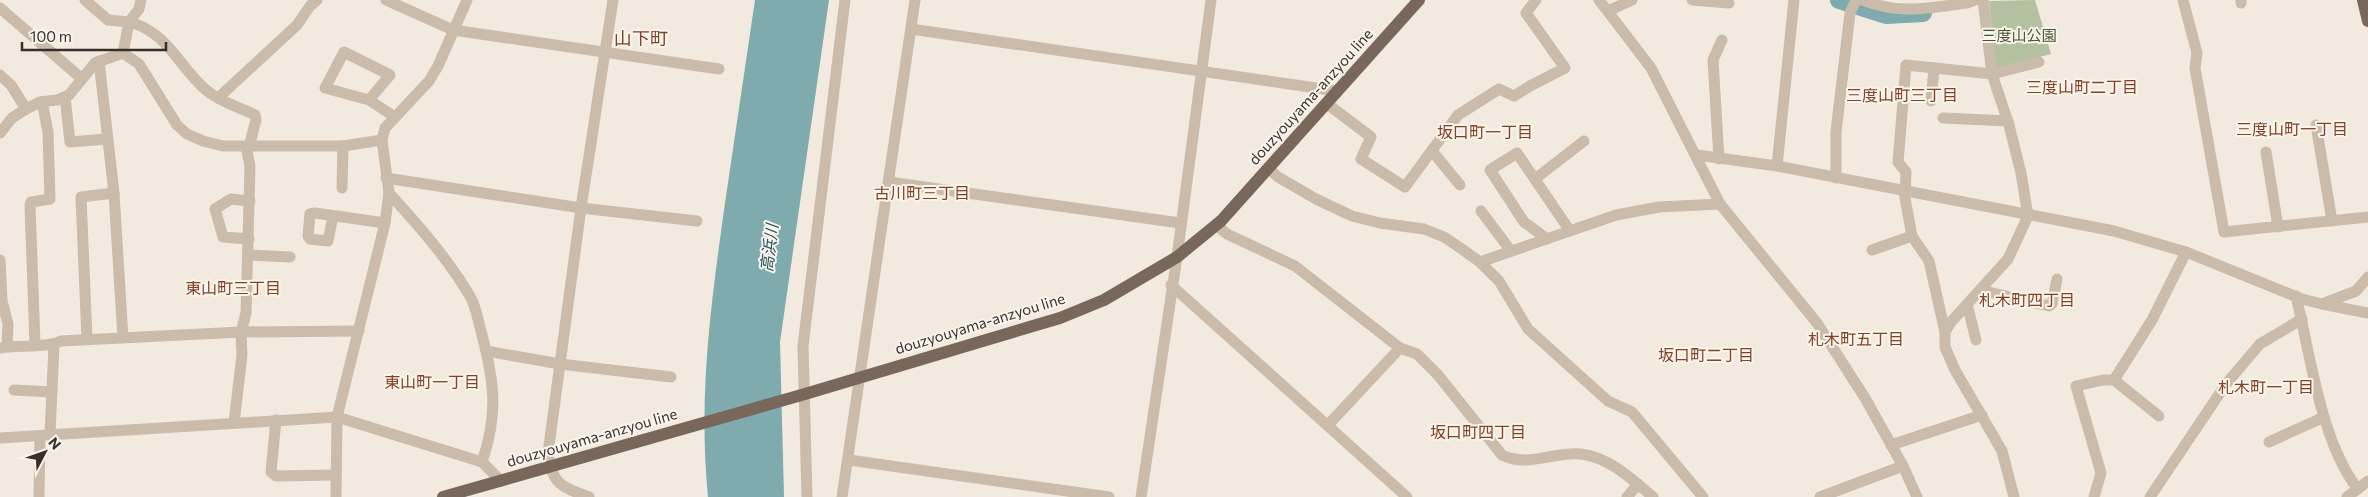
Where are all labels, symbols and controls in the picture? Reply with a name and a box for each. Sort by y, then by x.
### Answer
scale bar [22,20,166,52]
street label: douzyouyama-anzyou line [1244,25,1376,168]
park label: 三度山公園 [1981,26,2057,44]
text: 100 m [30,27,72,45]
district label: 山下町 [614,27,668,49]
district label: 三度山町二丁目 [2026,77,2138,96]
district label: 三度山町三丁目 [1846,85,1958,104]
district label: 三度山町一丁目 [2236,119,2348,138]
district label: 坂口町一丁目 [1437,122,1533,141]
district label: 古川町三丁目 [874,183,970,202]
water label: 高浜川 [756,221,781,273]
district label: 東山町三丁目 [185,278,281,297]
street label: douzyouyama-anzyou line [893,289,1067,357]
district label: 札木町四丁目 [1979,290,2075,309]
district label: 札木町五丁目 [1808,329,1904,348]
district label: 坂口町二丁目 [1658,345,1754,364]
district label: 東山町一丁目 [384,372,480,391]
district label: 札木町一丁目 [2218,377,2314,396]
street label: douzyouyama-anzyou line [504,404,679,470]
district label: 坂口町四丁目 [1430,422,1526,441]
north arrow [20,427,70,477]
text: N [45,434,65,453]

